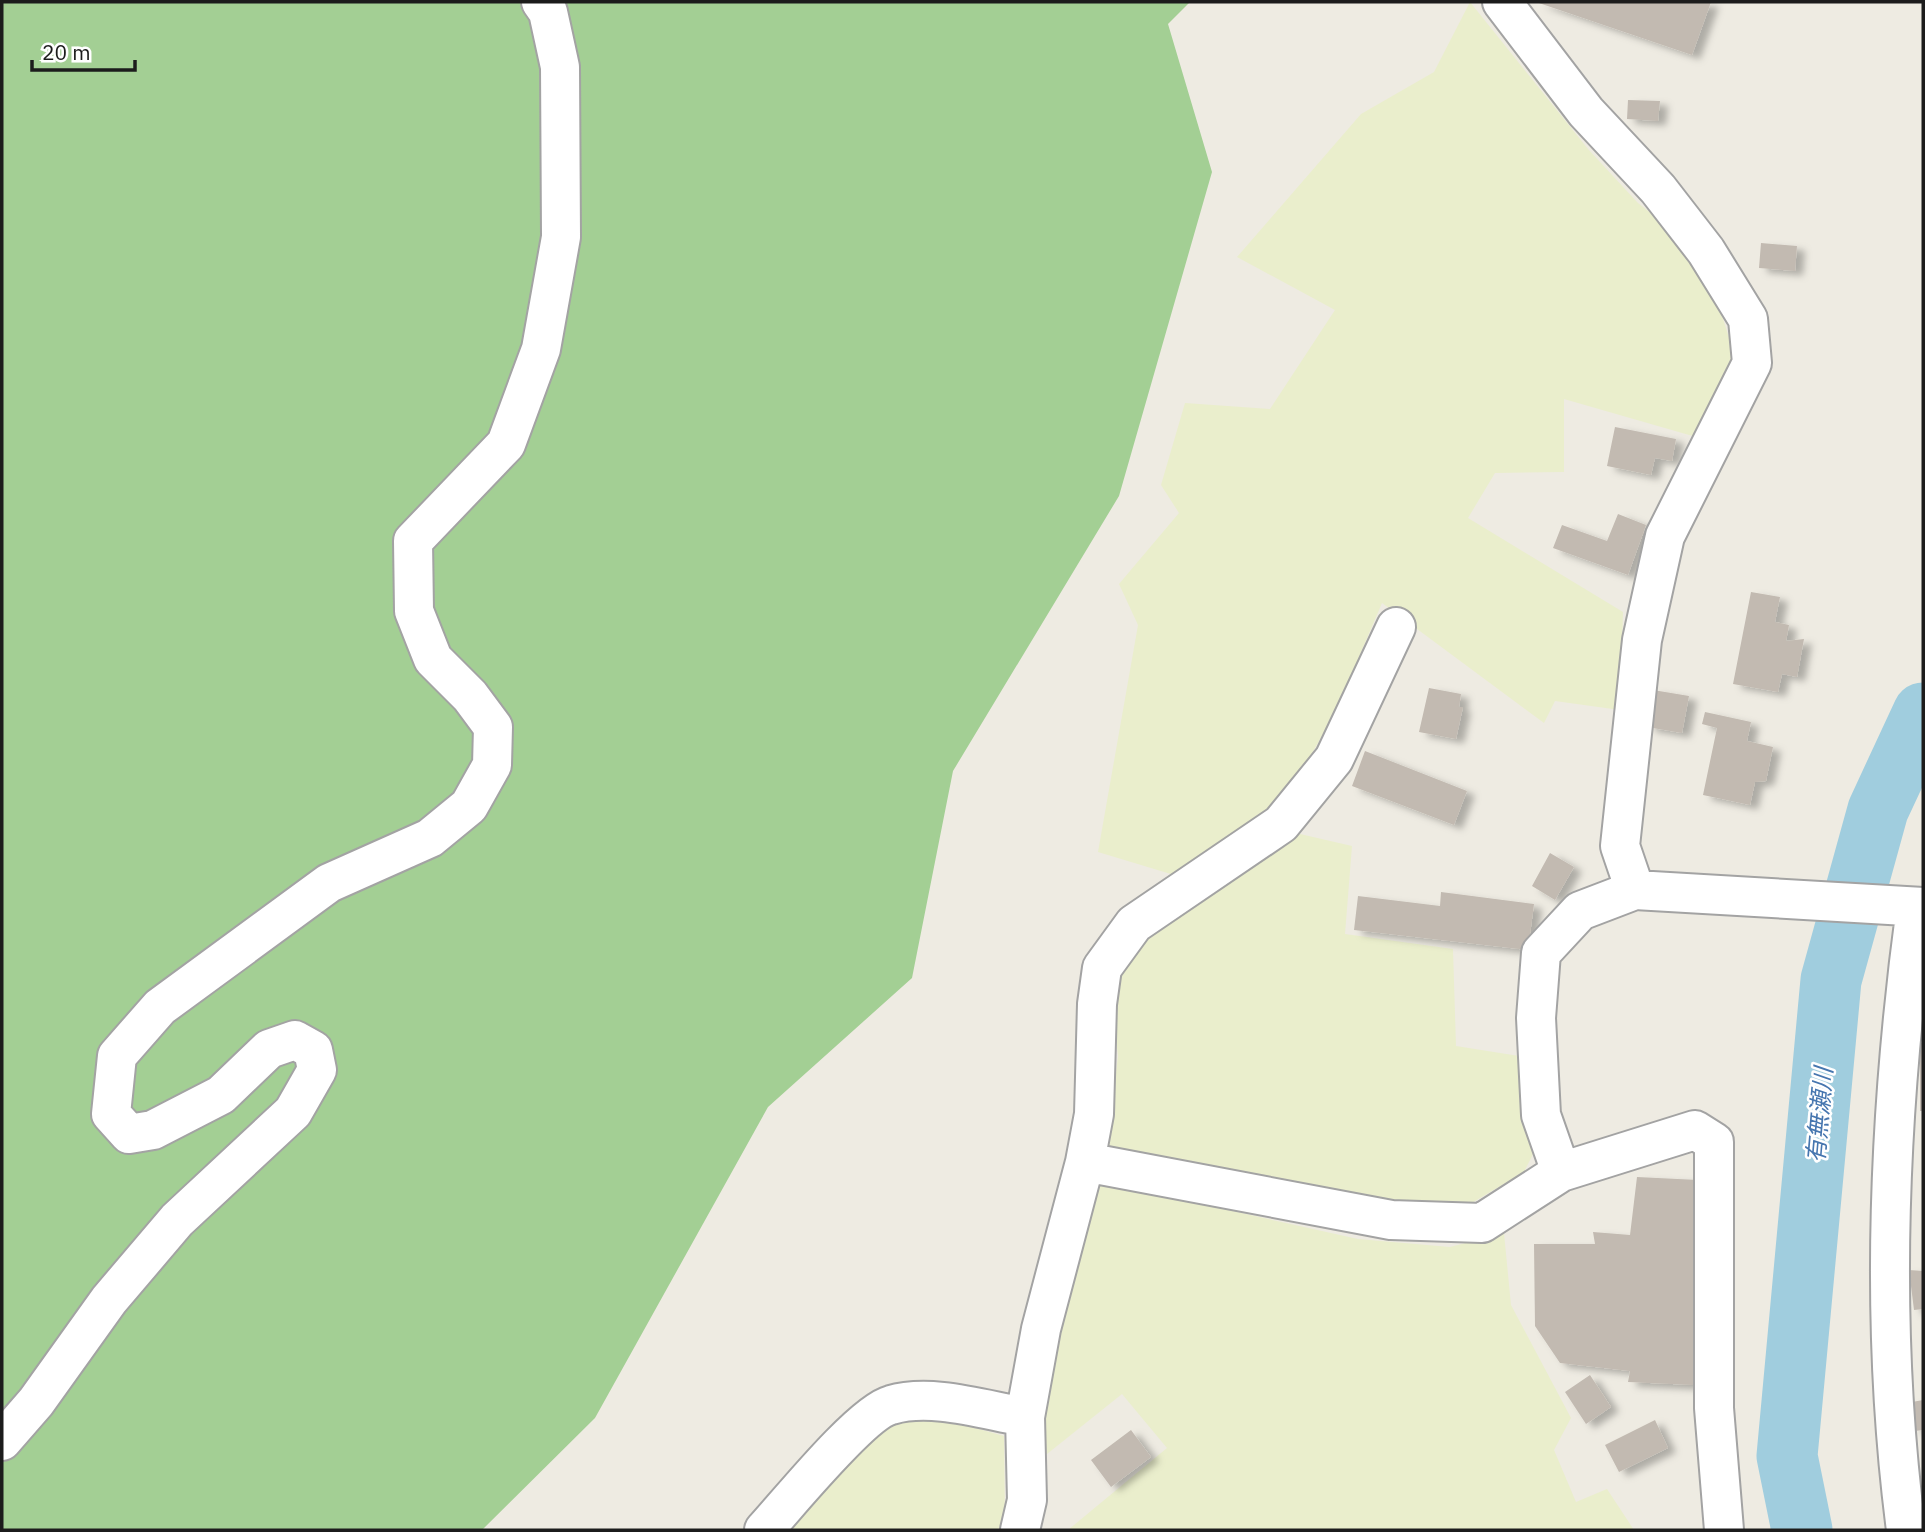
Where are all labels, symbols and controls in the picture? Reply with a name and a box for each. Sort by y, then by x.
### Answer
scale bar [32,28,135,72]
text: 20 m [42,38,91,66]
water label: 有無瀬川 [1799,1063,1839,1164]

